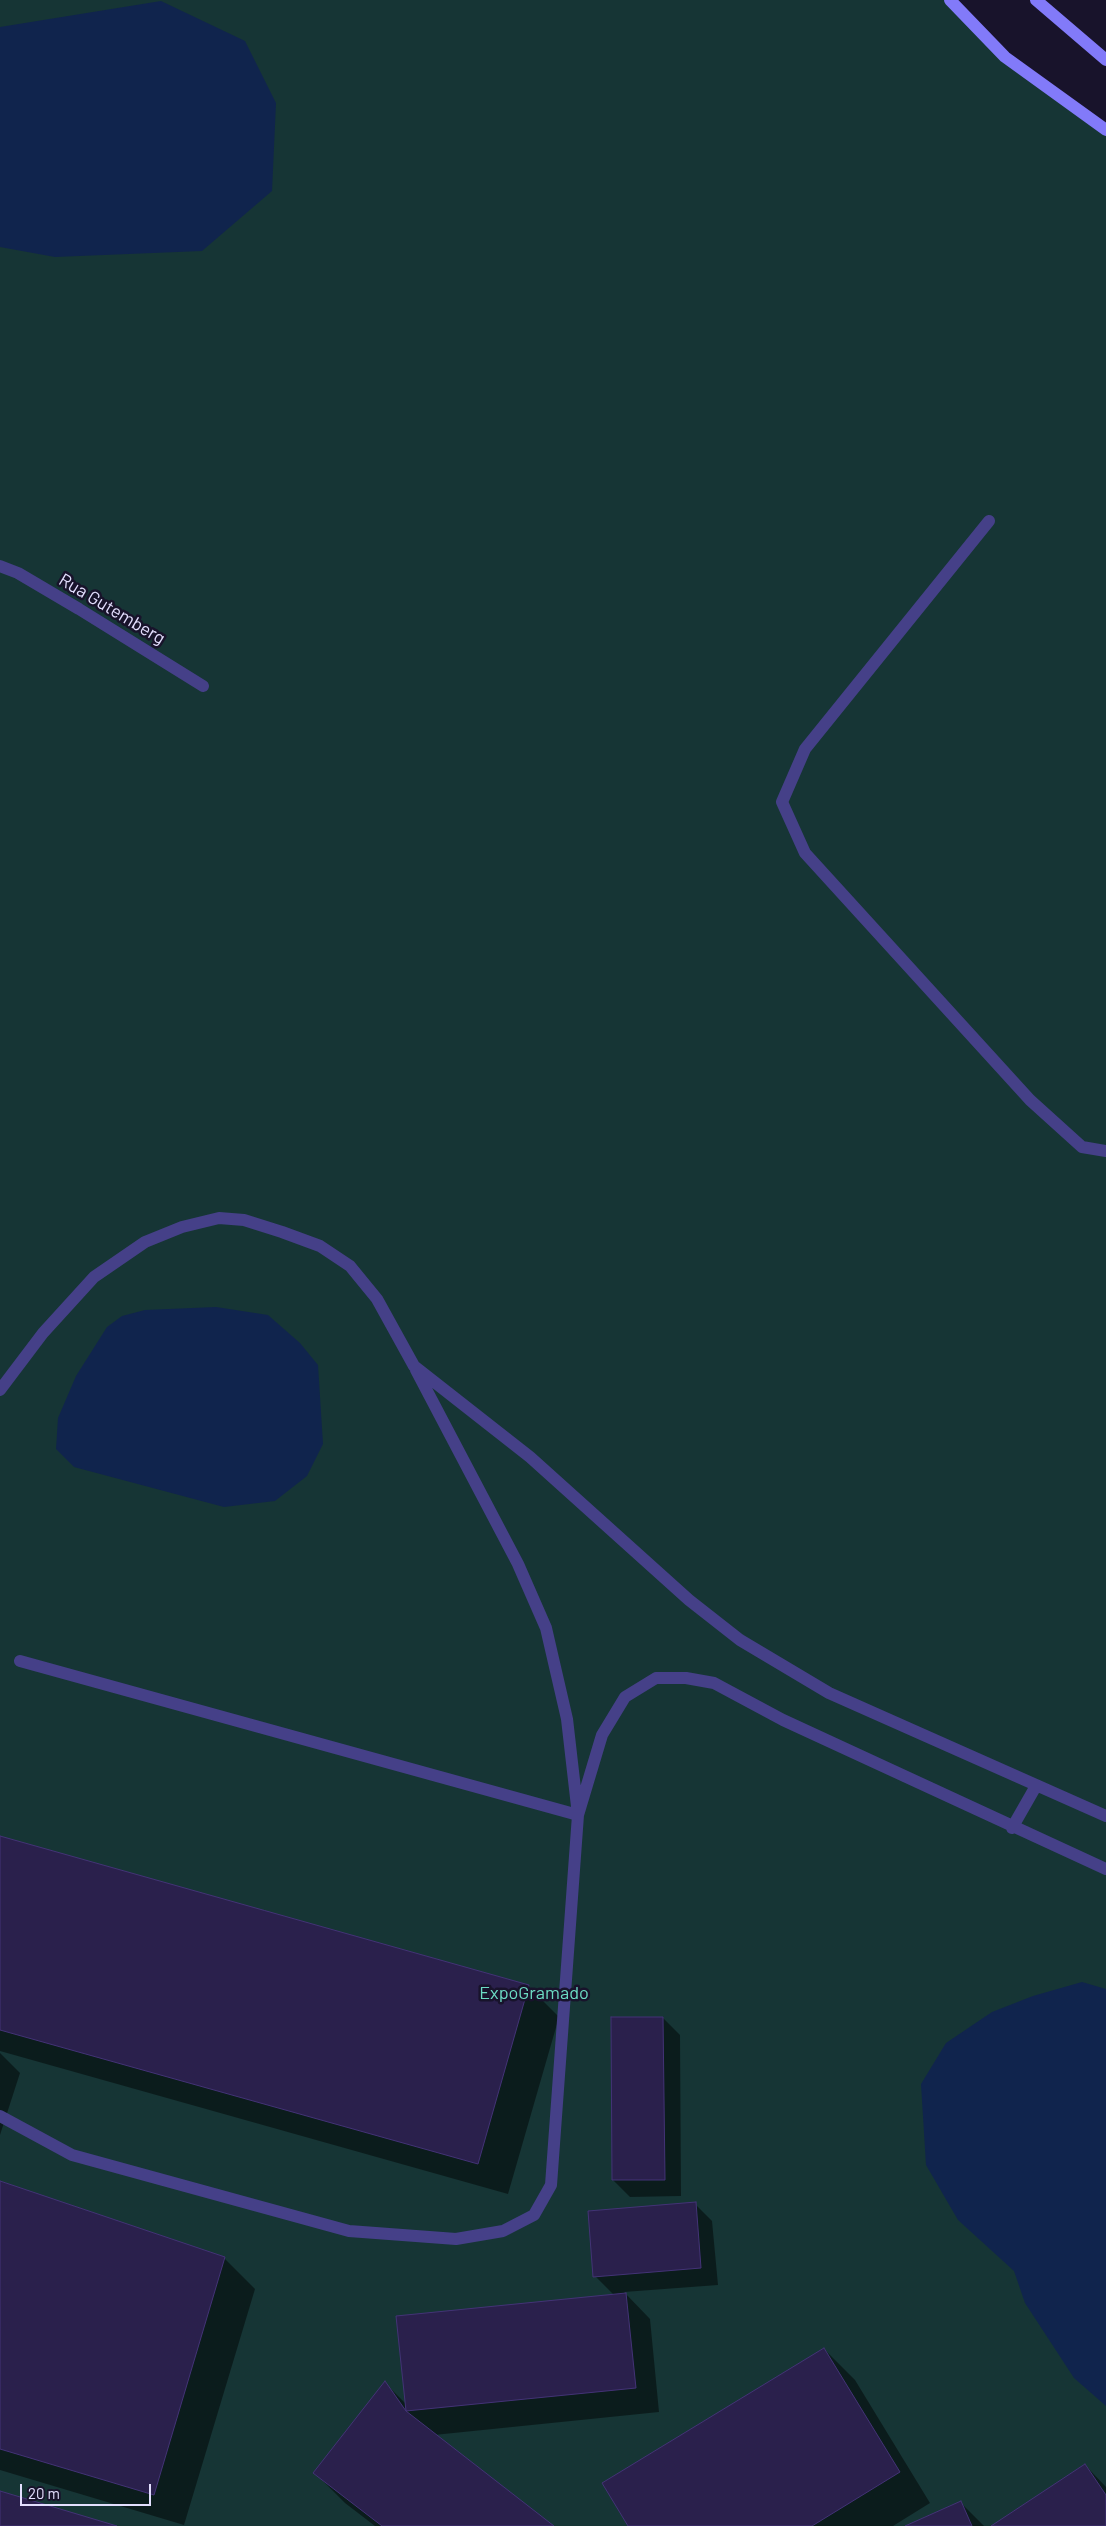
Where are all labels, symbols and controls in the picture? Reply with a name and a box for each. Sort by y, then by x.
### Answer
street label: Rua Gutemberg [55,569,169,649]
park label: ExpoGramado [479,1982,589,2004]
scale bar [22,2474,154,2506]
text: 20 m [28,2484,60,2502]

